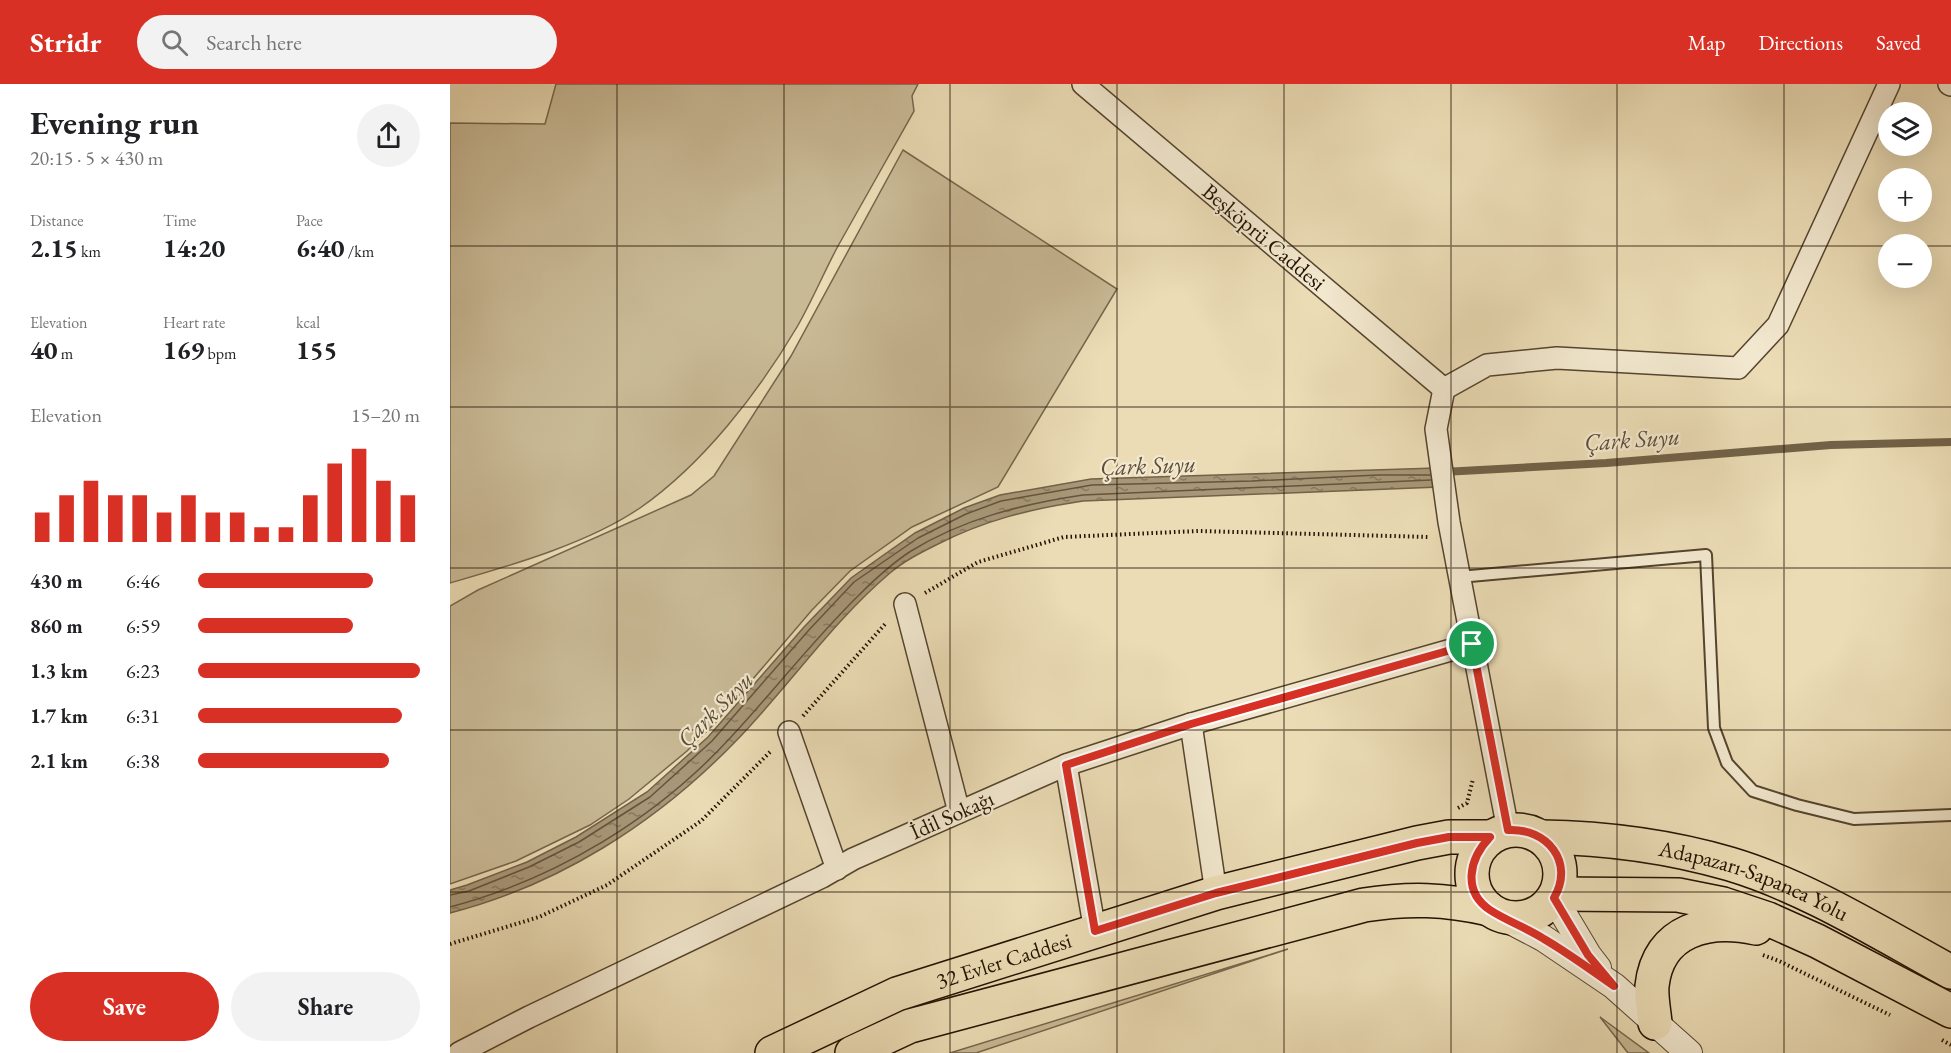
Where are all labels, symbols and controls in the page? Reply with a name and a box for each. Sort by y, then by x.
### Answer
search box [137,15,557,69]
text: Stridr [30,24,101,60]
icon: search [158,26,191,59]
text: Search here [206,28,302,57]
text: Map [1688,29,1725,56]
text: Directions [1758,29,1843,56]
text: Saved [1876,29,1921,56]
text: Evening run [30,101,199,144]
map controls [1878,102,1932,288]
button: layers [1878,102,1932,156]
button: share [357,104,420,167]
text: 20:15 · 5 × 430 m [30,145,163,171]
button: + [1878,168,1932,222]
street label: Beşköprü Caddesi [1196,177,1332,297]
text: Distance [30,210,83,231]
text: Time [163,210,196,231]
text: Pace [296,210,323,231]
text: 2.15 [30,231,78,265]
text: 14:20 [163,231,225,265]
text: 6:40 [296,231,345,265]
button: − [1878,234,1932,288]
text: km [78,241,101,262]
text: /km [345,241,374,262]
text: Elevation [30,312,88,333]
text: Heart rate [163,312,225,333]
text: kcal [296,312,320,333]
text: 40 [30,333,58,367]
text: 169 [163,333,204,367]
text: 155 [296,333,337,367]
text: m [58,343,73,364]
text: bpm [204,343,236,364]
text: Elevation [30,402,102,428]
text: 15–20 m [351,402,420,428]
water label: Çark Suyu [1583,420,1681,458]
water label: Çark Suyu [1099,448,1197,482]
text: 430 m [30,568,83,594]
text: 6:46 [126,568,160,594]
text: 860 m [30,613,83,639]
text: 6:59 [126,613,160,639]
pin [1446,618,1497,669]
icon: arrive [1455,627,1488,660]
text: 1.3 km [30,658,88,684]
text: 6:23 [126,658,160,684]
water label: Çark Suyu [670,664,760,754]
text: 1.7 km [30,703,88,729]
text: 6:31 [126,703,160,729]
text: 2.1 km [30,748,88,774]
text: 6:38 [126,748,160,774]
street label: İdil Sokağı [906,784,998,846]
street label: Adapazarı-Sapanca Yolu [1656,833,1854,928]
street label: 32 Evler Caddesi [932,925,1075,995]
button: Save [30,972,219,1041]
button: Share [231,972,420,1041]

